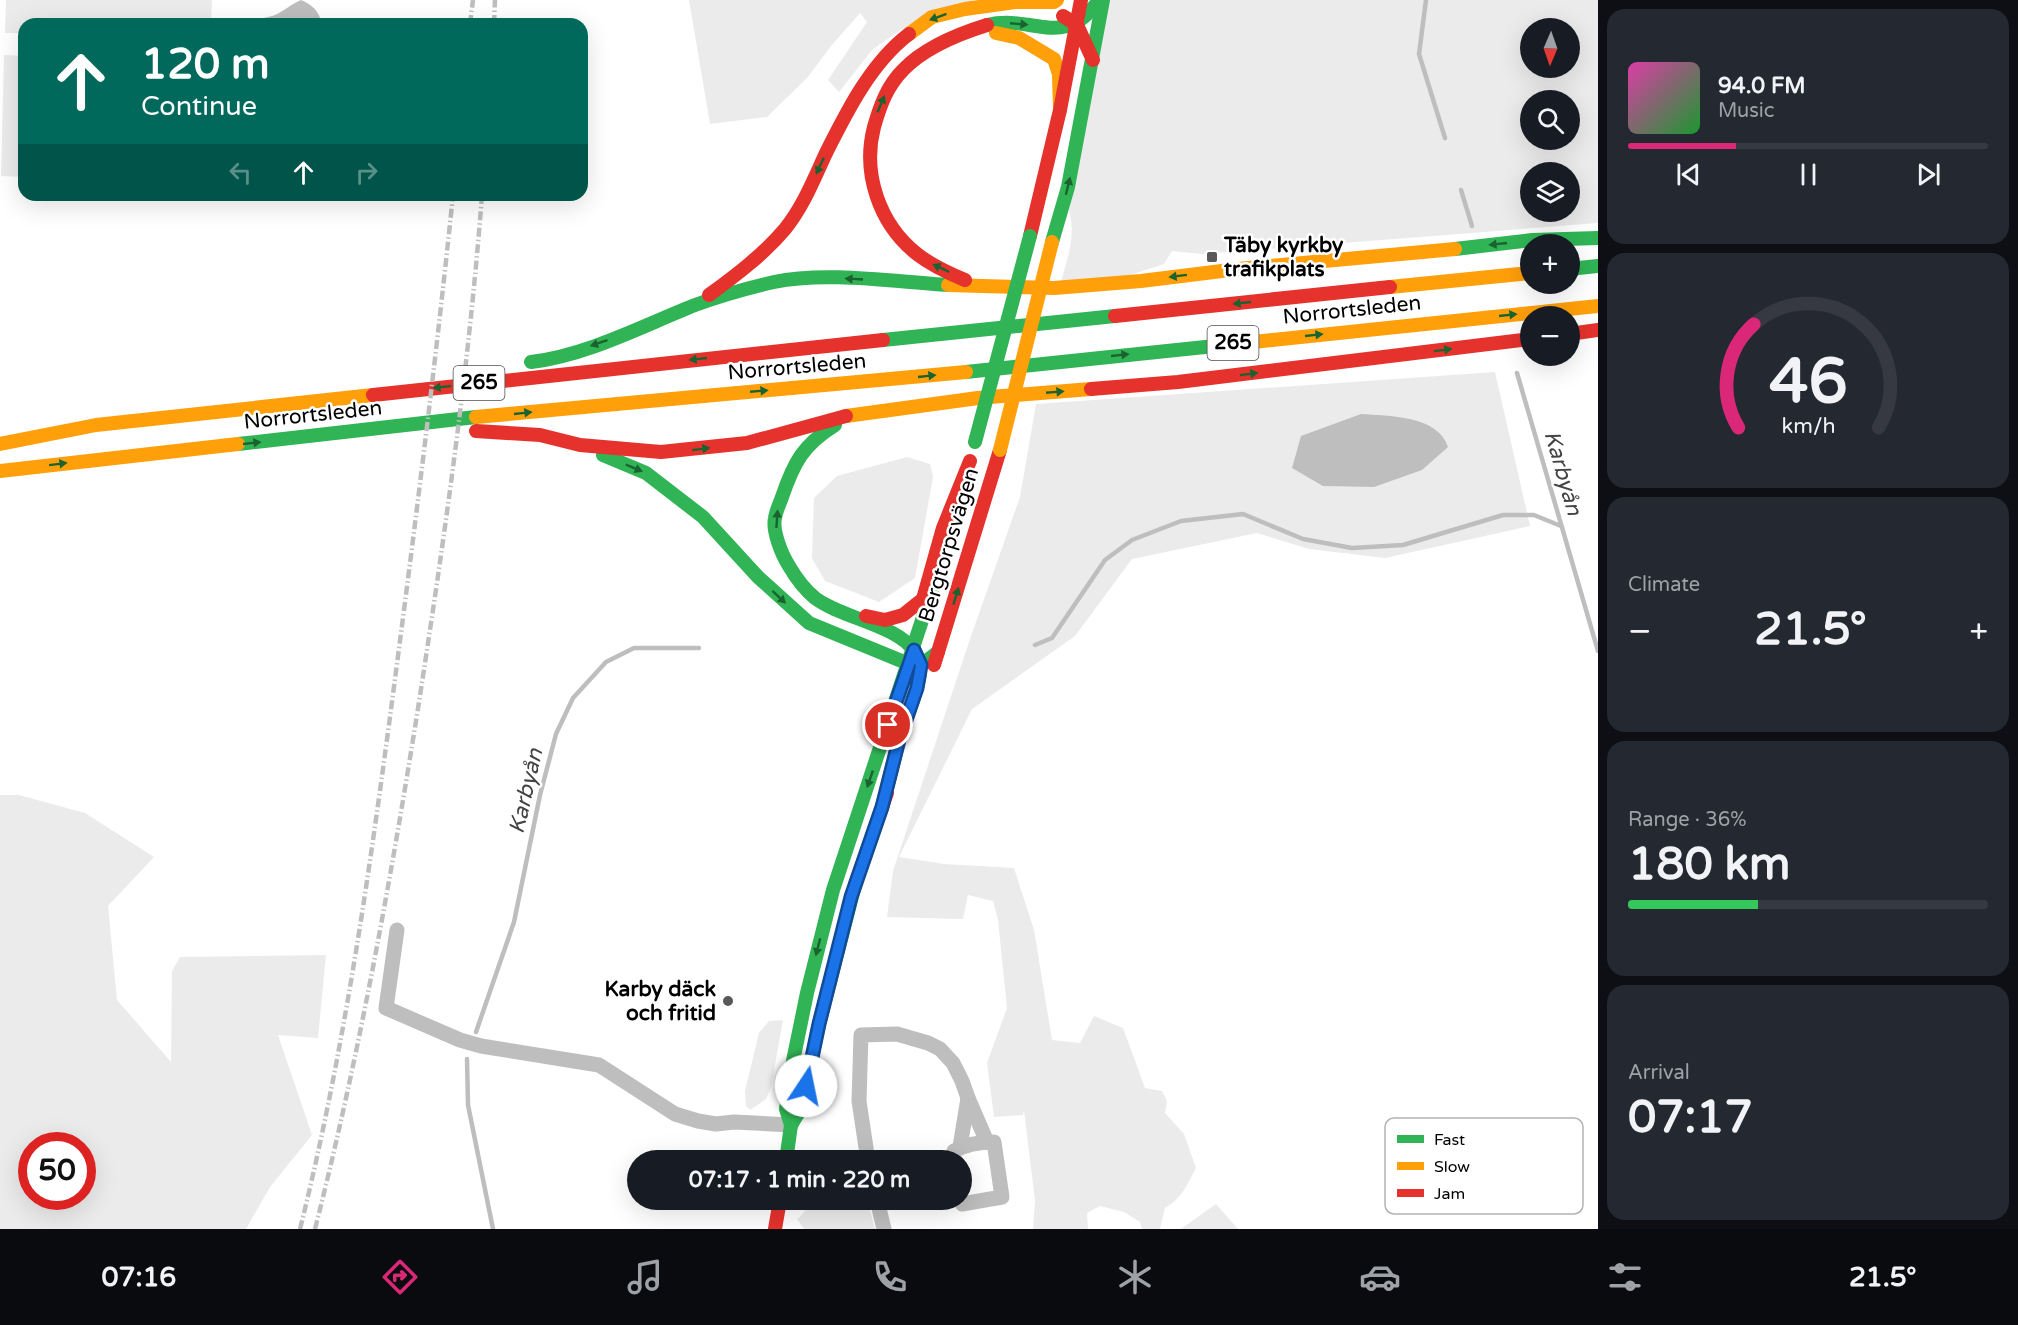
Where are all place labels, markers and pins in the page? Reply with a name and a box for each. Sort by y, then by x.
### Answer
place label: Täby kyrkby trafikplats [1223,233,1344,282]
marker: Täby kyrkby trafikplats [1205,250,1219,264]
pin [862,699,913,750]
place label: Karby däck och fritid [605,977,717,1026]
marker: Karby däck och fritid [721,994,735,1008]

